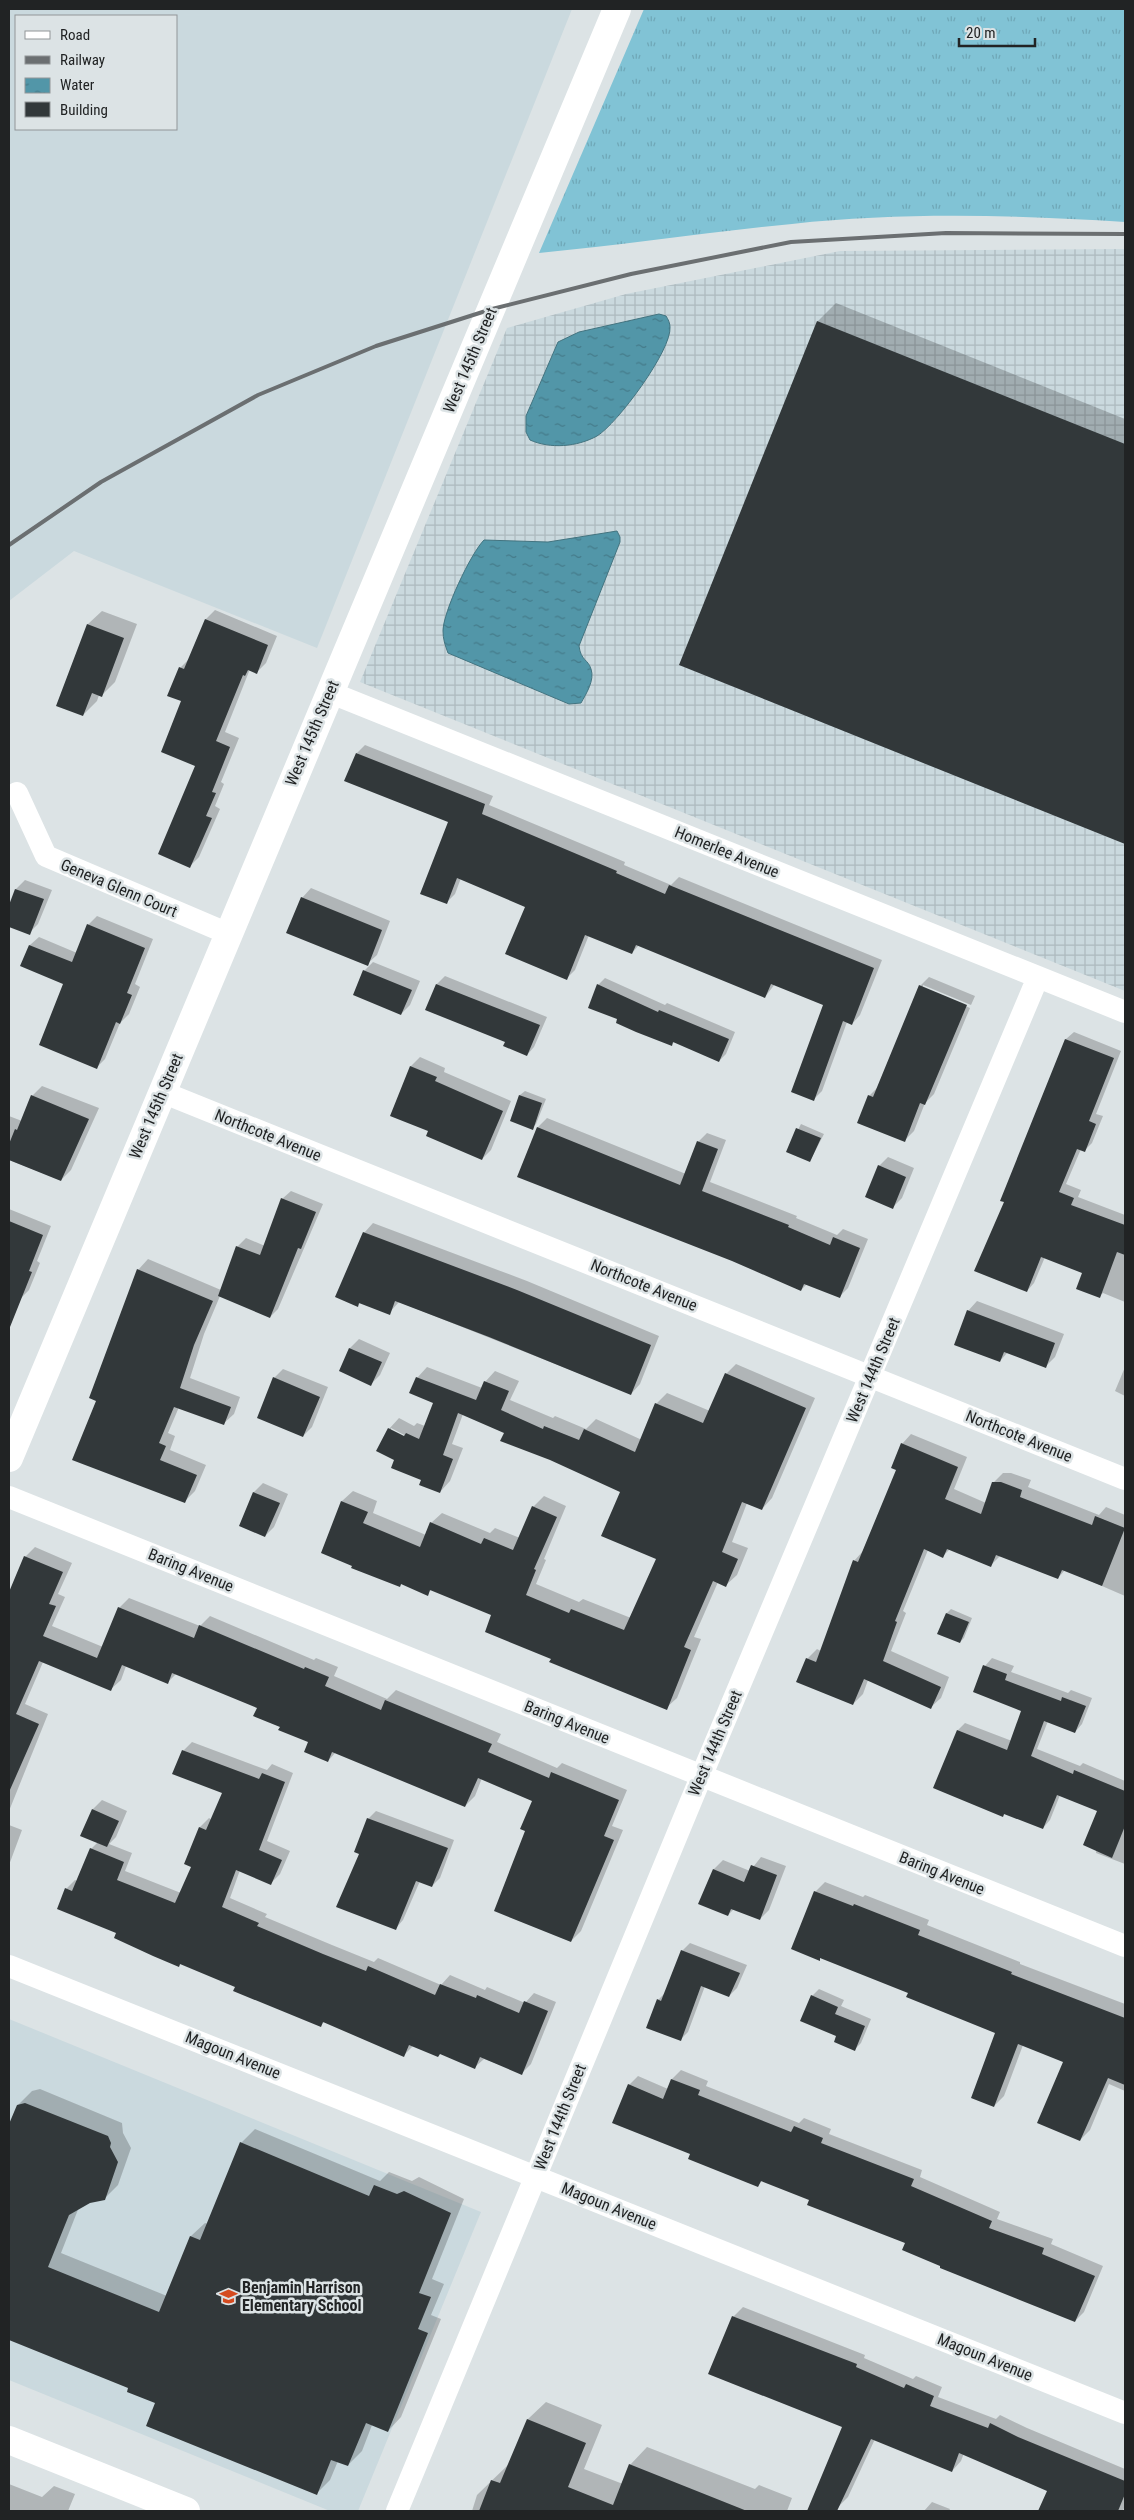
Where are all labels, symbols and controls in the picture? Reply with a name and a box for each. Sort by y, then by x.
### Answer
legend [15,15,178,130]
scale bar [959,15,1035,47]
text: 20 m [966,24,996,42]
text: Road [60,26,90,44]
text: Railway [60,51,105,69]
text: Water [60,76,95,94]
text: Building [60,101,108,119]
street label: West 145th Street [439,304,501,415]
street label: West 145th Street [281,677,343,788]
street label: Homerlee Avenue [672,822,782,882]
street label: Geneva Glenn Court [58,855,180,921]
street label: West 145th Street [125,1050,187,1161]
street label: Northcote Avenue [212,1105,324,1165]
street label: Northcote Avenue [588,1255,700,1315]
street label: West 144th Street [842,1314,904,1425]
street label: Northcote Avenue [963,1406,1075,1466]
street label: Baring Avenue [146,1544,236,1596]
street label: West 144th Street [684,1687,746,1798]
street label: Baring Avenue [522,1696,612,1748]
street label: Baring Avenue [897,1847,987,1899]
street label: Magoun Avenue [183,2027,283,2083]
street label: West 144th Street [530,2061,590,2173]
street label: Magoun Avenue [559,2178,659,2234]
place label: Benjamin Harrison Elementary School [242,2278,361,2315]
school or university icon: Benjamin Harrison Elementary School [218,2286,238,2306]
street label: Magoun Avenue [935,2329,1035,2385]

